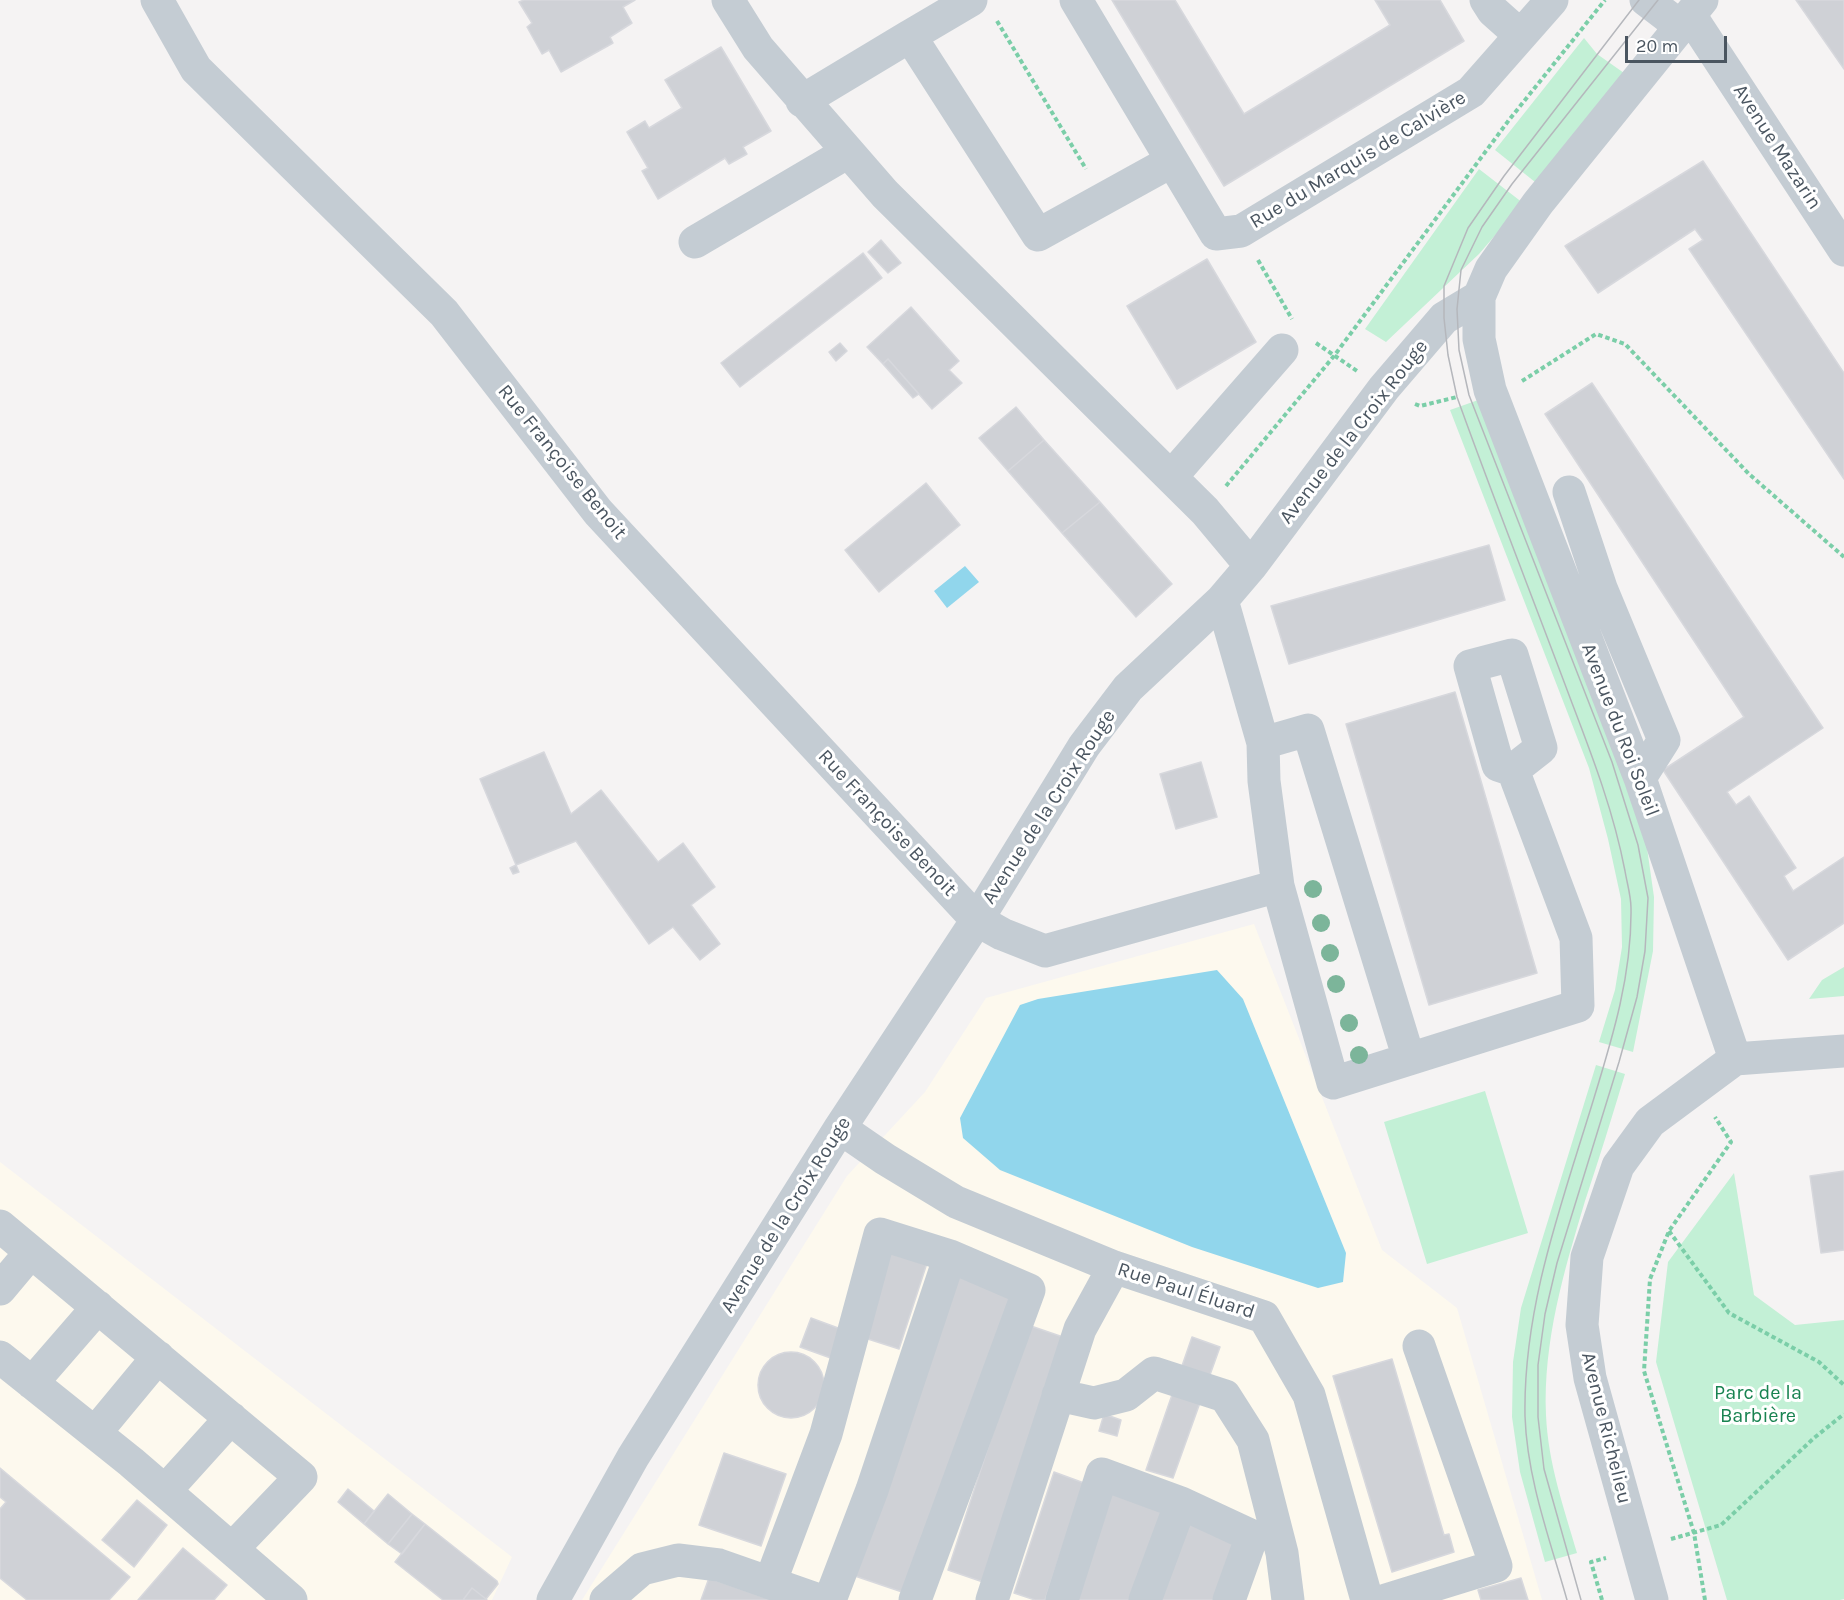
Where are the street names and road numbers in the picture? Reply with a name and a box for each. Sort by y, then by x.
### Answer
street label: Avenue Mazarin [1728,80,1826,214]
street label: Rue du Marquis de Calvière [1246,86,1470,234]
street label: Avenue de la Croix Rouge [1275,335,1433,529]
street label: Rue Françoise Benoit [492,380,632,544]
street label: Avenue du Roi Soleil [1576,640,1664,820]
street label: Avenue de la Croix Rouge [977,705,1121,909]
street label: Rue Françoise Benoit [813,745,961,901]
street label: Avenue de la Croix Rouge [716,1112,856,1318]
street label: Rue Paul Éluard [1114,1257,1258,1325]
street label: Avenue Richelieu [1576,1350,1636,1506]

